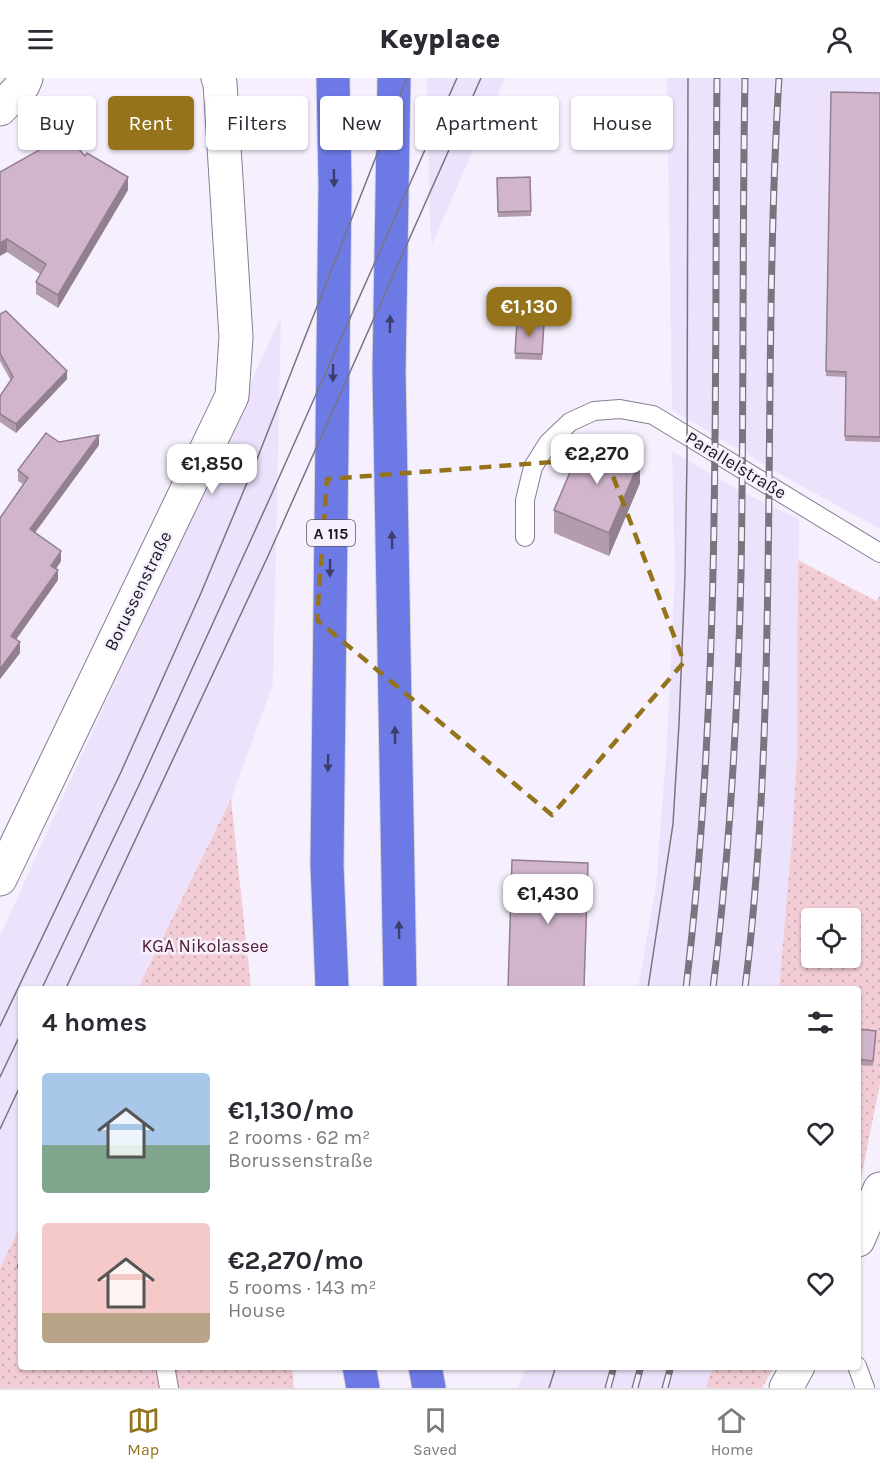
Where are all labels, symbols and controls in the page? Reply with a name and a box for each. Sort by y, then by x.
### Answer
icon: menu [24,23,57,56]
text: Keyplace [380,23,500,55]
icon: person [823,23,856,56]
chip: Buy [18,96,96,150]
chip: Rent [108,96,194,150]
chip: Filters [206,96,308,150]
chip: New [320,96,403,150]
chip: Apartment [415,96,559,150]
chip: House [571,96,673,150]
one-way arrow [330,169,339,188]
pin: €1,130 [480,287,578,338]
text: €1,130 [500,295,558,318]
one-way arrow [385,315,395,334]
one-way arrow [328,364,337,383]
street label: Parallelstraße [682,426,790,504]
pin: €2,270 [548,434,646,485]
text: €2,270 [565,442,629,465]
pin: €1,850 [163,444,261,495]
text: €1,850 [181,452,243,475]
road number: A 115 [307,520,355,546]
street label: Borussenstraße [100,528,176,654]
one-way arrow [387,531,397,550]
one-way arrow [326,559,335,578]
one-way arrow [390,726,400,745]
one-way arrow [323,754,333,773]
pin: €1,430 [499,874,597,925]
text: €1,430 [517,882,579,905]
map controls [801,908,861,968]
button: locate [801,908,861,968]
one-way arrow [394,921,403,940]
park label: KGA Nikolassee [141,935,269,957]
icon: filters [804,1006,837,1039]
text: 4 homes [42,1007,147,1038]
text: €1,130/mo [228,1095,354,1126]
icon: home [90,1097,162,1169]
icon: heart [804,1117,837,1150]
text: 2 rooms · 62 m² [228,1126,370,1149]
text: Borussenstraße [228,1149,373,1172]
text: €2,270/mo [228,1245,364,1276]
icon: home [90,1247,162,1319]
icon: heart [804,1267,837,1300]
text: 5 rooms · 143 m² [228,1276,377,1299]
text: House [228,1299,285,1322]
tab: Map [127,1404,160,1459]
tab: Saved [413,1404,457,1459]
tab: Home [711,1404,753,1459]

